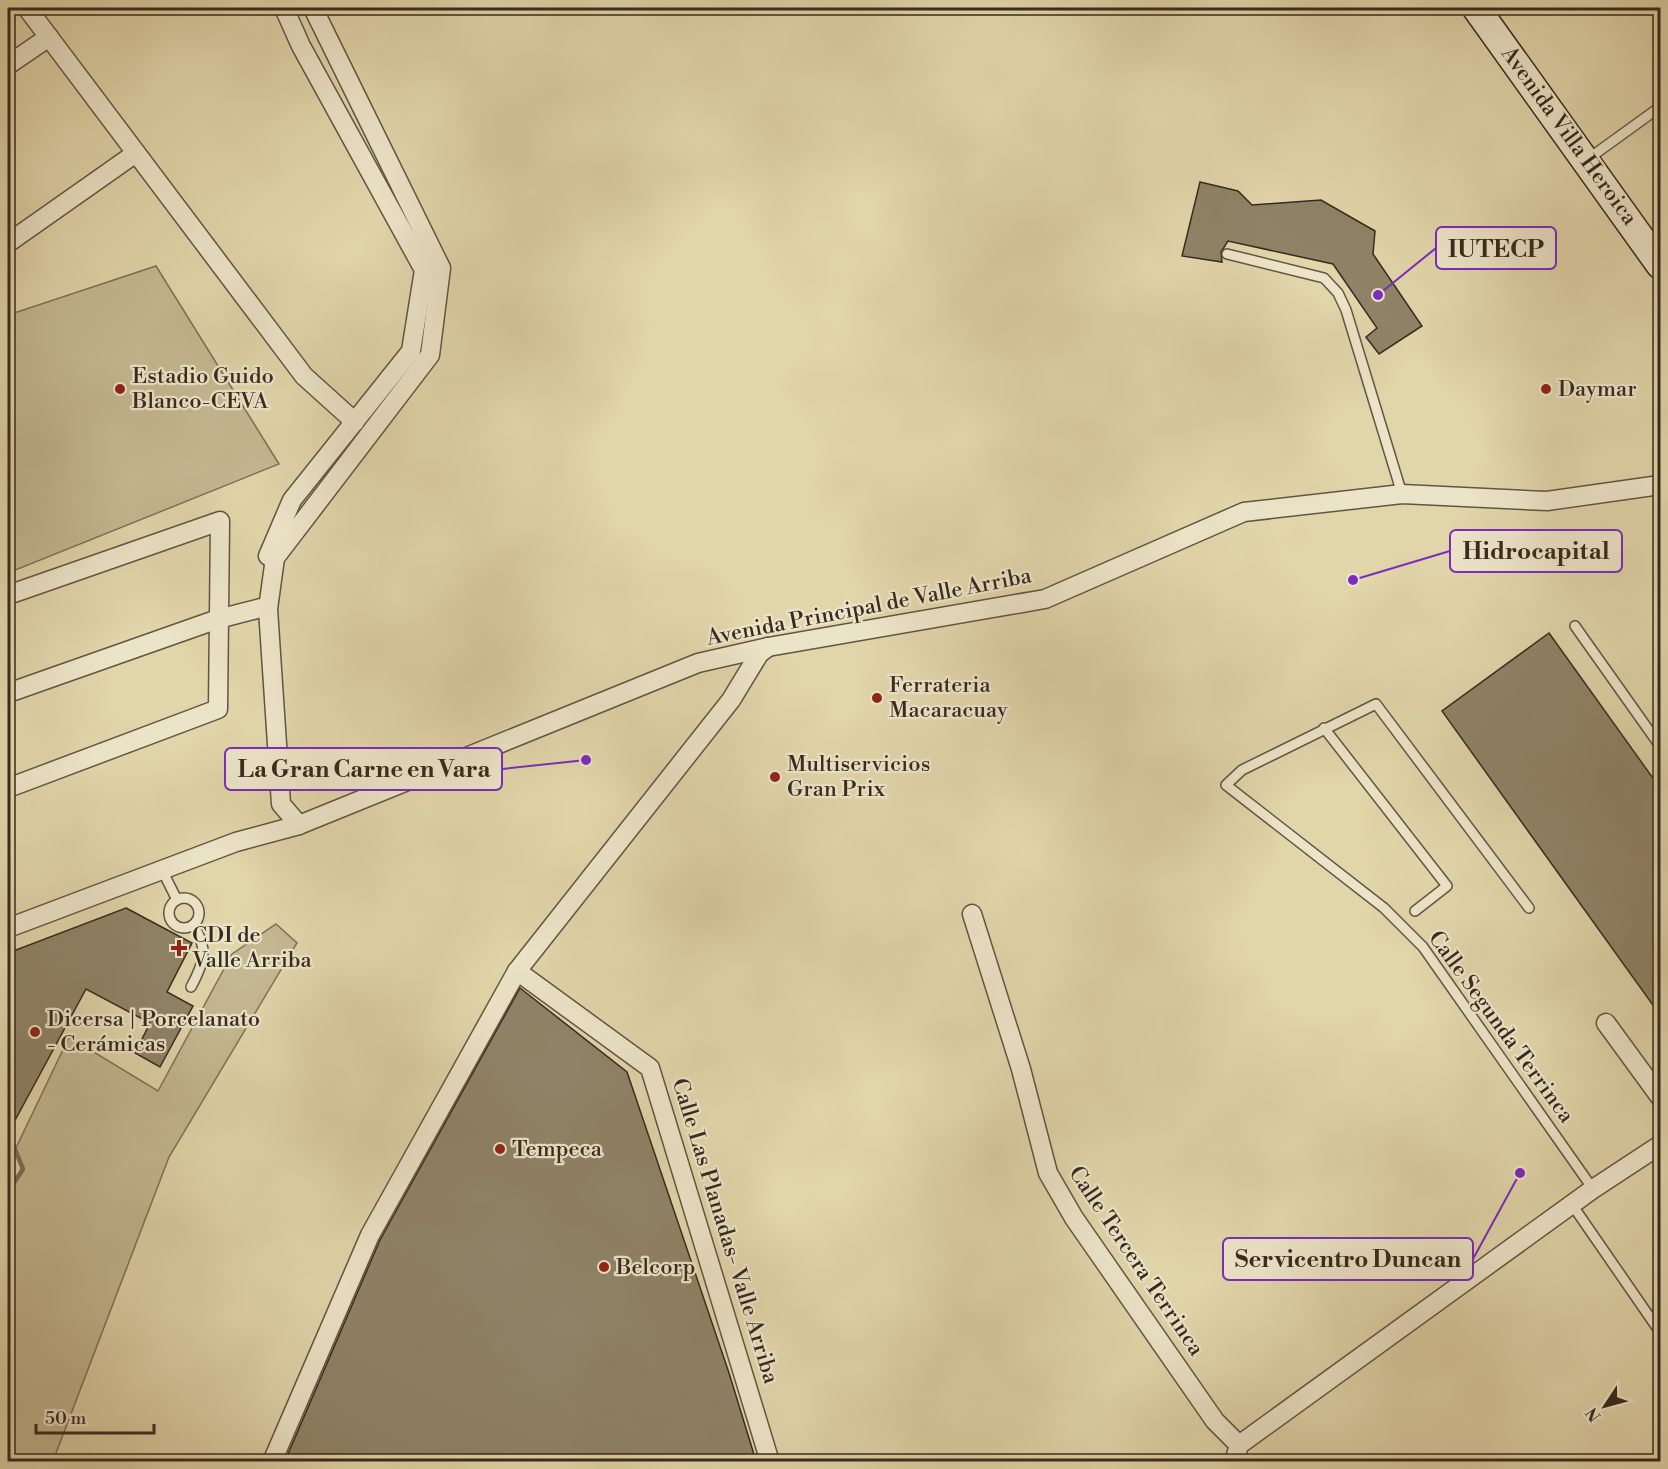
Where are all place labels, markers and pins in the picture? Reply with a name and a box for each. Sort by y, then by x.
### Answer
callout: IUTECP [1436,227,1556,269]
place label: Estadio Guido Blanco-CEVA [131,363,274,415]
place label: Daymar [1558,376,1637,403]
marker: Estadio Guido Blanco-CEVA [113,382,127,396]
marker: Daymar [1539,382,1553,396]
callout: Hidrocapital [1450,530,1622,572]
place label: Ferrateria Macaracuay [889,672,1008,724]
marker: Ferrateria Macaracuay [870,691,884,705]
callout: La Gran Carne en Vara [225,748,502,790]
place label: Multiservicios Gran Prix [787,751,930,803]
marker: Multiservicios Gran Prix [768,770,782,784]
place label: CDI de Valle Arriba [191,922,312,974]
marker: CDI de Valle Arriba [170,939,188,957]
place label: Dicersa | Porcelanato - Cerámicas [47,1006,260,1058]
marker: Dicersa | Porcelanato - Cerámicas [28,1025,42,1039]
place label: Tempeca [512,1136,603,1163]
marker: Tempeca [493,1142,507,1156]
callout: Servicentro Duncan [1223,1238,1473,1280]
place label: Belcorp [615,1254,695,1281]
marker: Belcorp [597,1260,611,1274]

